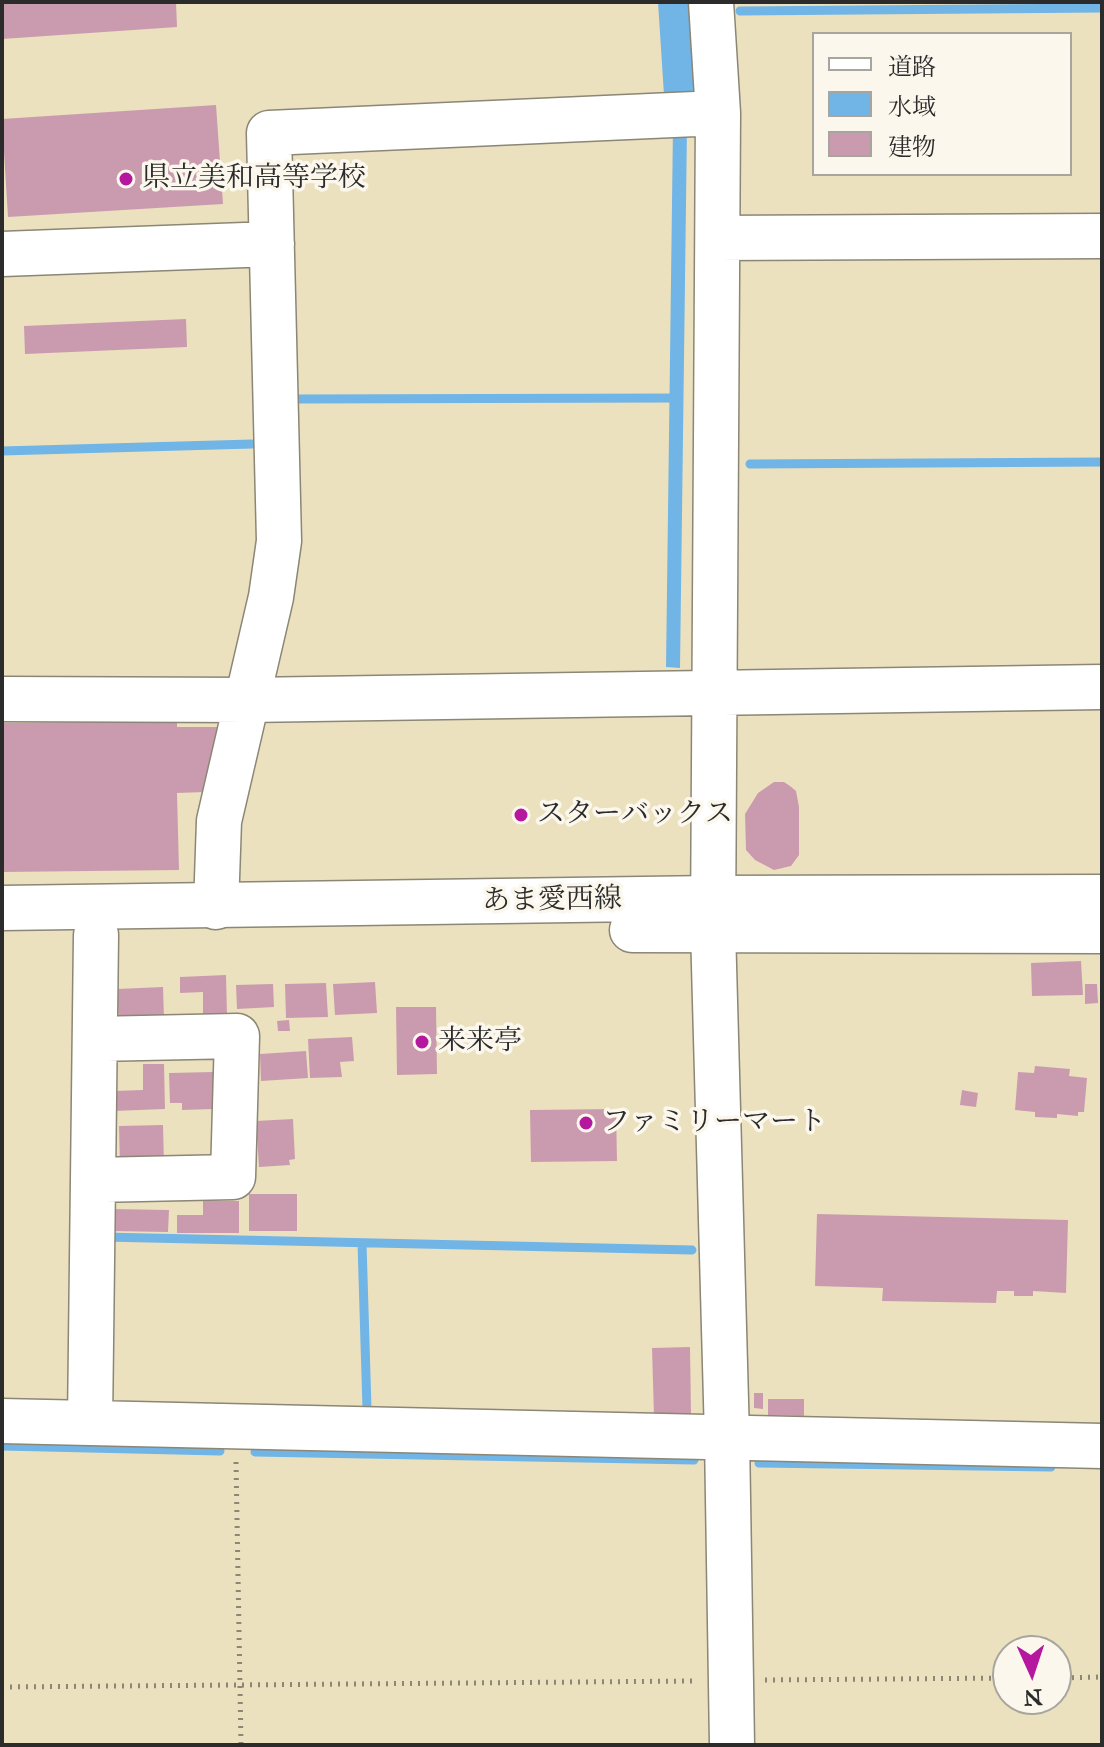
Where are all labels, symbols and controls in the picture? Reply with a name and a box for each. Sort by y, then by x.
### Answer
legend [812,32,1072,176]
text: 道路 [888,52,936,82]
text: 水域 [888,92,936,122]
text: 建物 [888,132,936,162]
place label: 県立美和高等学校 [142,162,366,196]
marker: 県立美和高等学校 [117,170,135,188]
place label: スターバックス [537,798,733,832]
marker: スターバックス [512,806,530,824]
street label: あま愛西線 [482,883,622,919]
place label: 来来亭 [438,1025,522,1059]
marker: 来来亭 [413,1033,431,1051]
place label: ファミリーマート [602,1106,826,1140]
marker: ファミリーマート [577,1114,595,1132]
north arrow [992,1635,1072,1715]
text: N [1023,1683,1043,1711]

